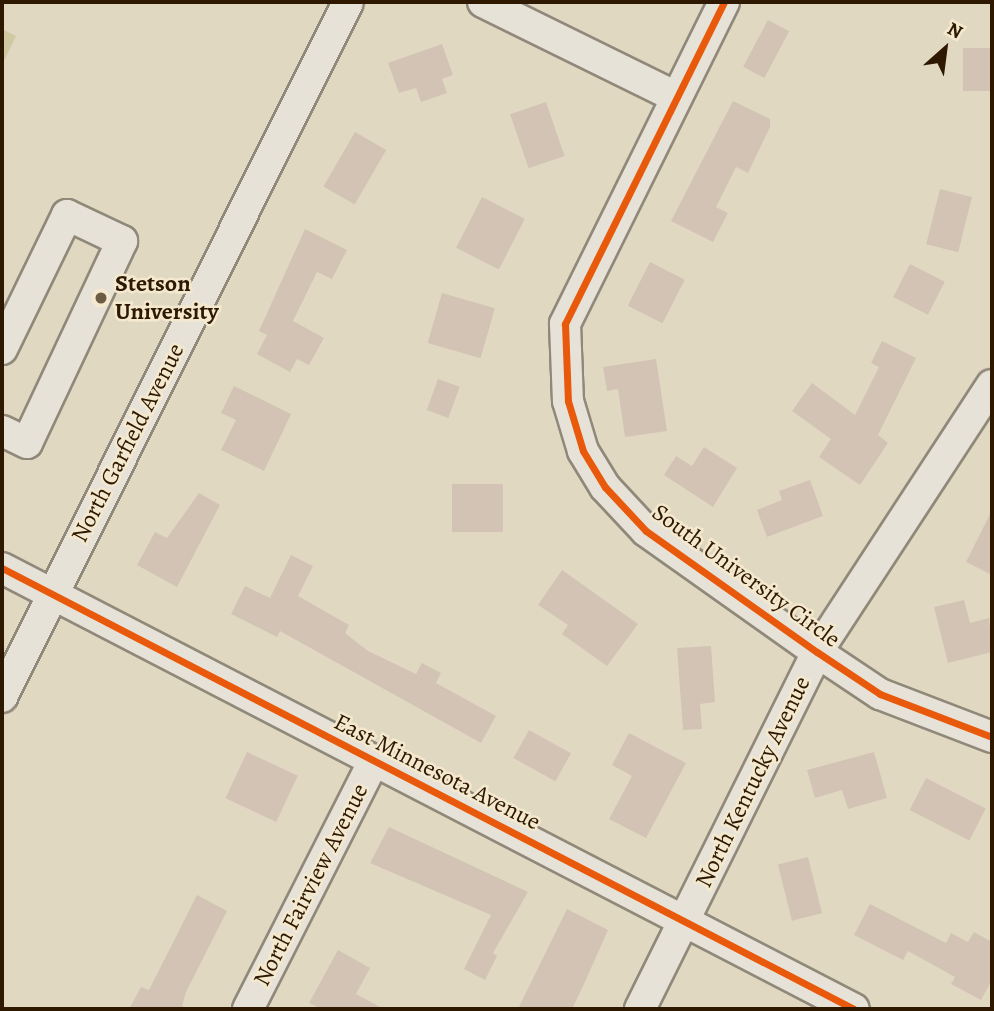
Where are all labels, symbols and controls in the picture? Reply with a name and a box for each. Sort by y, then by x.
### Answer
north arrow [910,14,980,84]
text: N [943,16,967,45]
place label: Stetson University [115,270,219,326]
marker: Stetson University [93,290,109,306]
street label: North Garfield Avenue [65,339,191,547]
street label: South University Circle [646,498,846,654]
street label: North Kentucky Avenue [689,672,817,892]
street label: East Minnesota Avenue [329,707,545,837]
street label: North Fairview Avenue [247,779,375,991]

